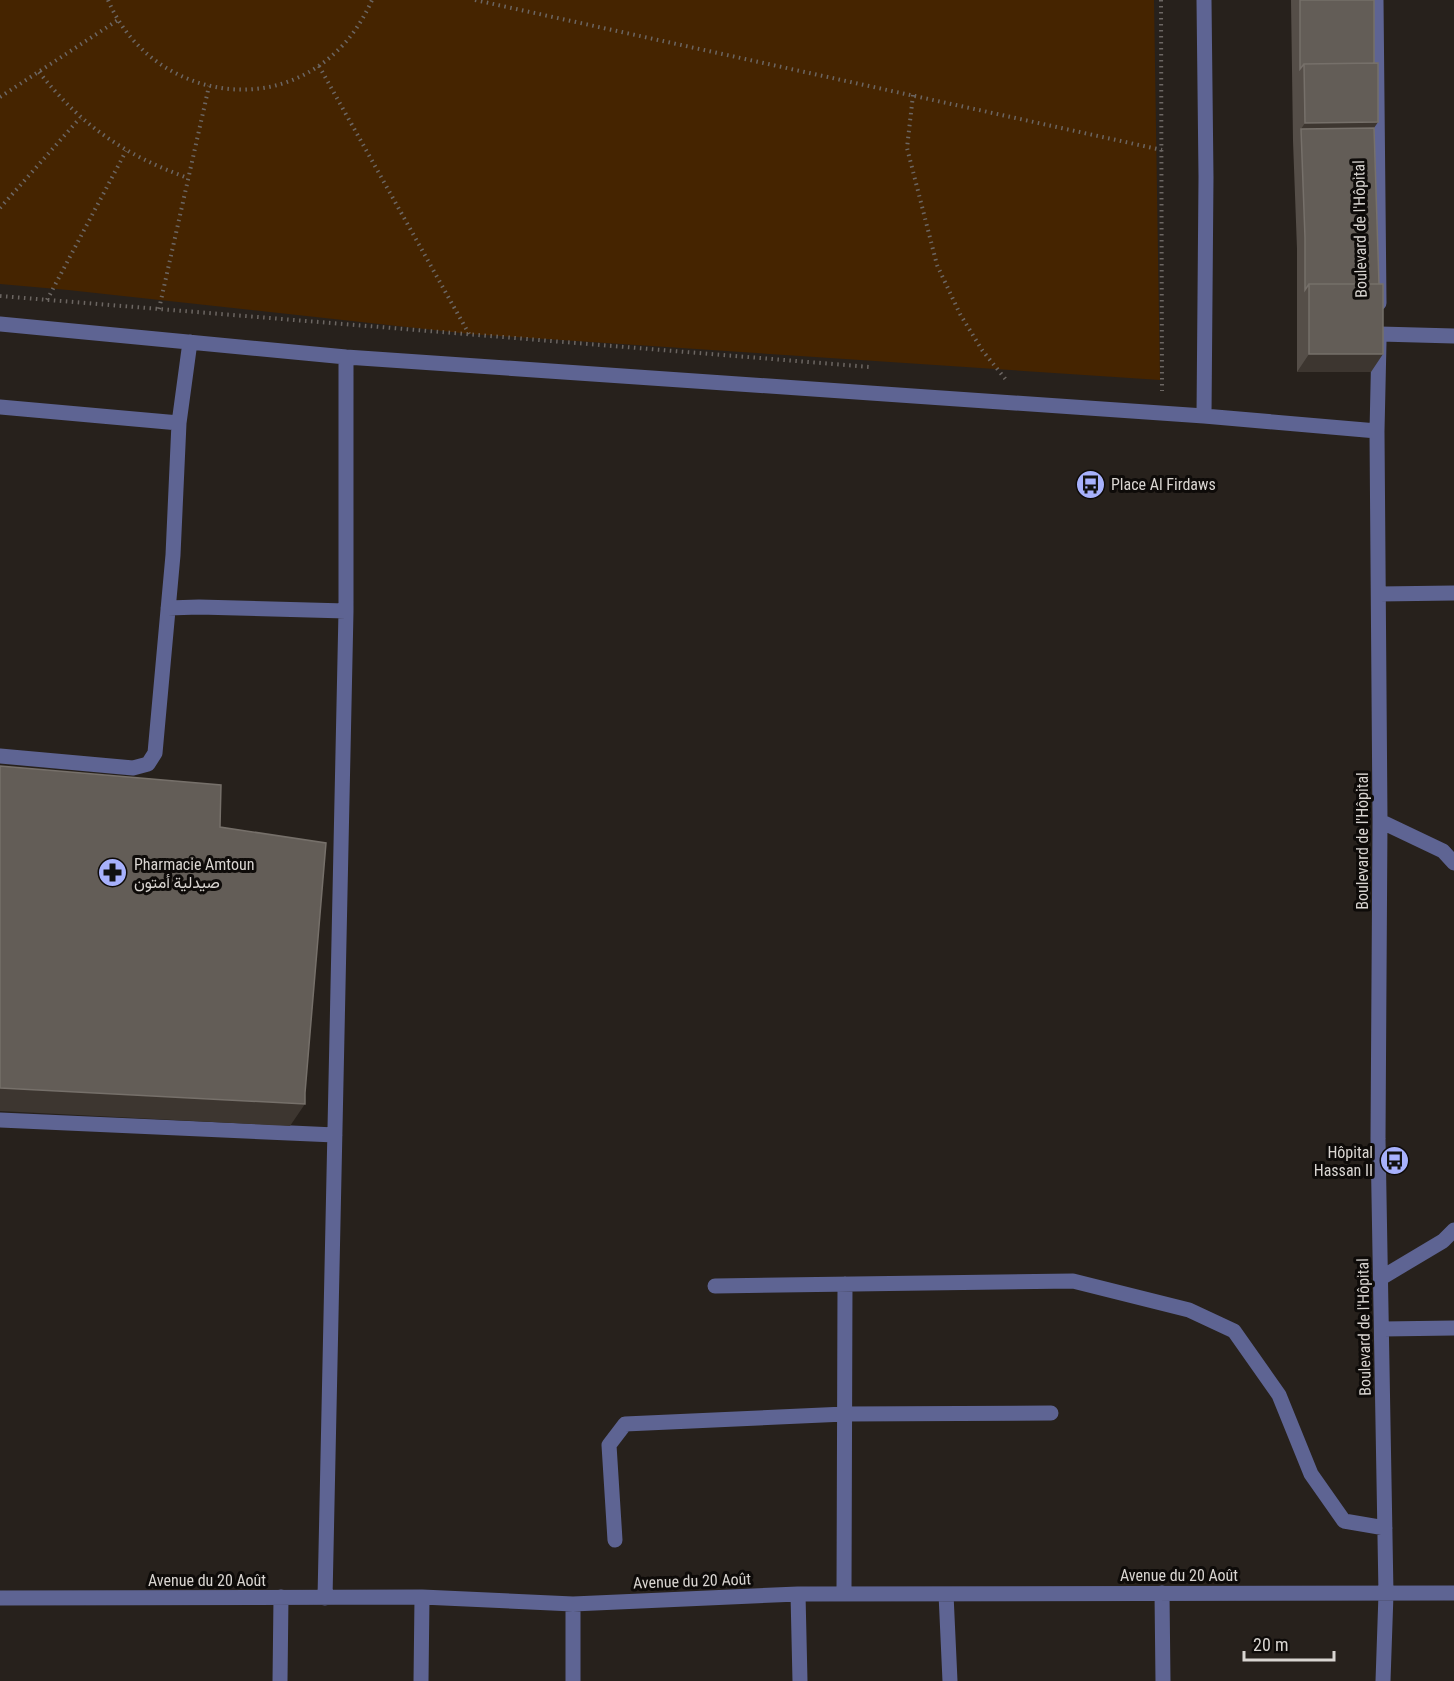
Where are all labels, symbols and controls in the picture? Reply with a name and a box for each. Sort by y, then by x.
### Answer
street label: Boulevard de l'Hôpital [1349,160,1371,298]
bus stop icon: Place Al Firdaws [1074,468,1106,500]
place label: Place Al Firdaws [1111,475,1216,494]
street label: Boulevard de l'Hôpital [1353,772,1372,910]
place label: Pharmacie Amtoun صيدلية أمتون [134,855,254,893]
pharmacy icon: Pharmacie Amtoun صيدلية أمتون [97,857,129,889]
place label: Hôpital Hassan II [1314,1143,1373,1180]
bus stop icon: Hôpital Hassan II [1378,1145,1410,1177]
street label: Boulevard de l'Hôpital [1353,1258,1375,1396]
street label: Avenue du 20 Août [1120,1566,1238,1585]
street label: Avenue du 20 Août [633,1569,752,1593]
street label: Avenue du 20 Août [148,1571,266,1590]
scale bar [1244,1624,1334,1662]
text: 20 m [1253,1634,1288,1655]

